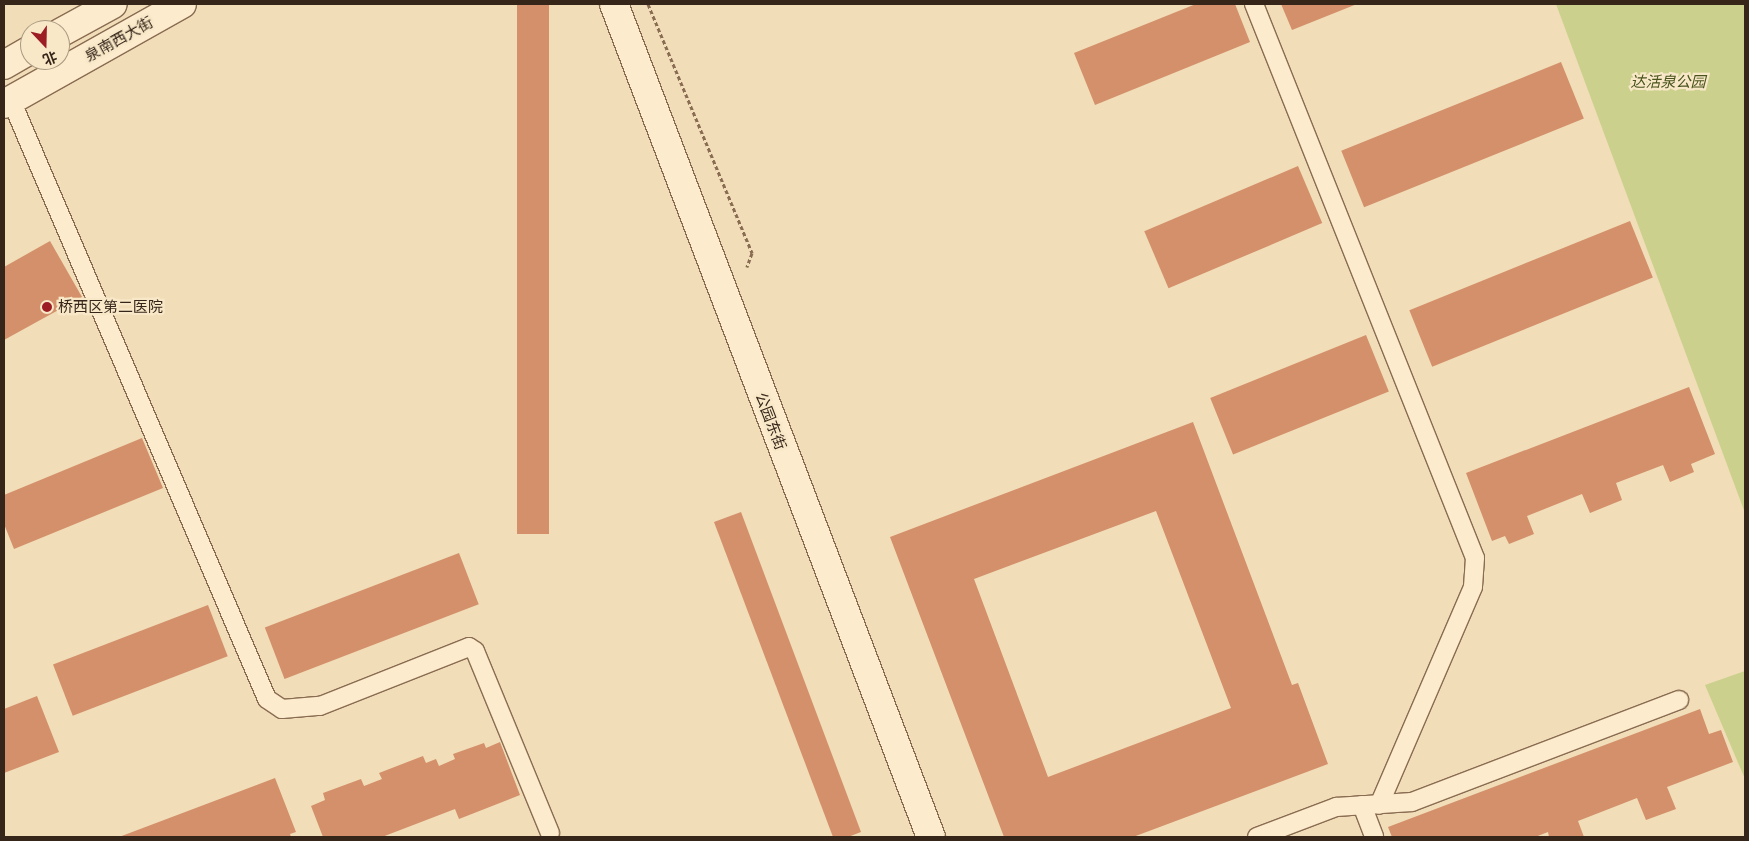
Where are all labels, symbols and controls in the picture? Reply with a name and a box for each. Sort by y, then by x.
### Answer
street label: 泉南西大街 [82,13,156,65]
north arrow [20,20,70,70]
text: 北 [40,47,60,70]
park label: 达活泉公园 [1631,73,1705,91]
place label: 桥西区第二医院 [58,298,163,316]
marker: 桥西区第二医院 [40,300,54,314]
street label: 公园东街 [752,390,790,452]

